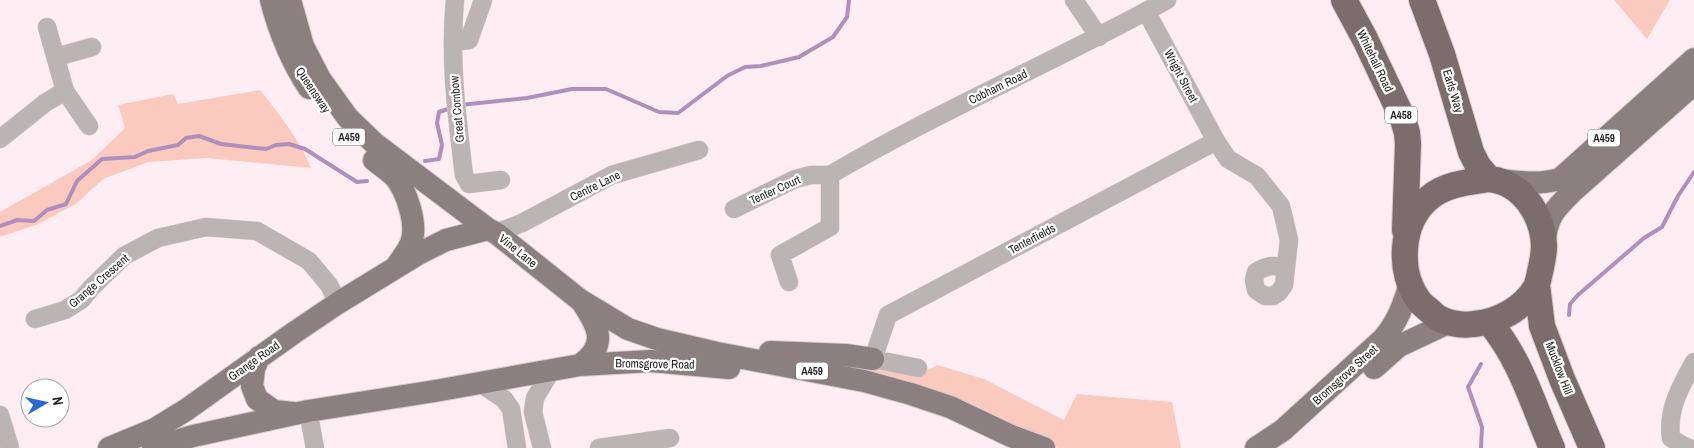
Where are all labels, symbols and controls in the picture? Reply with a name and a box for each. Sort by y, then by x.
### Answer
street label: Whitehall Road [1353,27,1397,95]
street label: Wright Street [1160,47,1202,106]
street label: Queensway [292,64,334,116]
street label: Cobham Road [966,66,1030,108]
street label: Earls Way [1439,67,1467,115]
street label: Great Cornbow [446,74,468,143]
road number: A458 [1385,106,1417,124]
road number: A459 [333,128,365,146]
road number: A459 [1588,130,1620,146]
street label: Centre Lane [567,167,623,205]
street label: Tenter Court [747,172,803,208]
street label: Tenterfields [1006,220,1058,258]
street label: Vine Lane [496,231,540,271]
street label: Grange Crescent [65,250,133,312]
street label: Grange Road [225,338,283,384]
street label: Mucklow Hill [1542,339,1576,397]
street label: Bromsgrove Street [1309,341,1381,408]
street label: Bromsgrove Road [615,355,695,373]
road number: A459 [796,362,828,380]
north arrow [20,378,70,428]
text: N [48,395,67,406]

